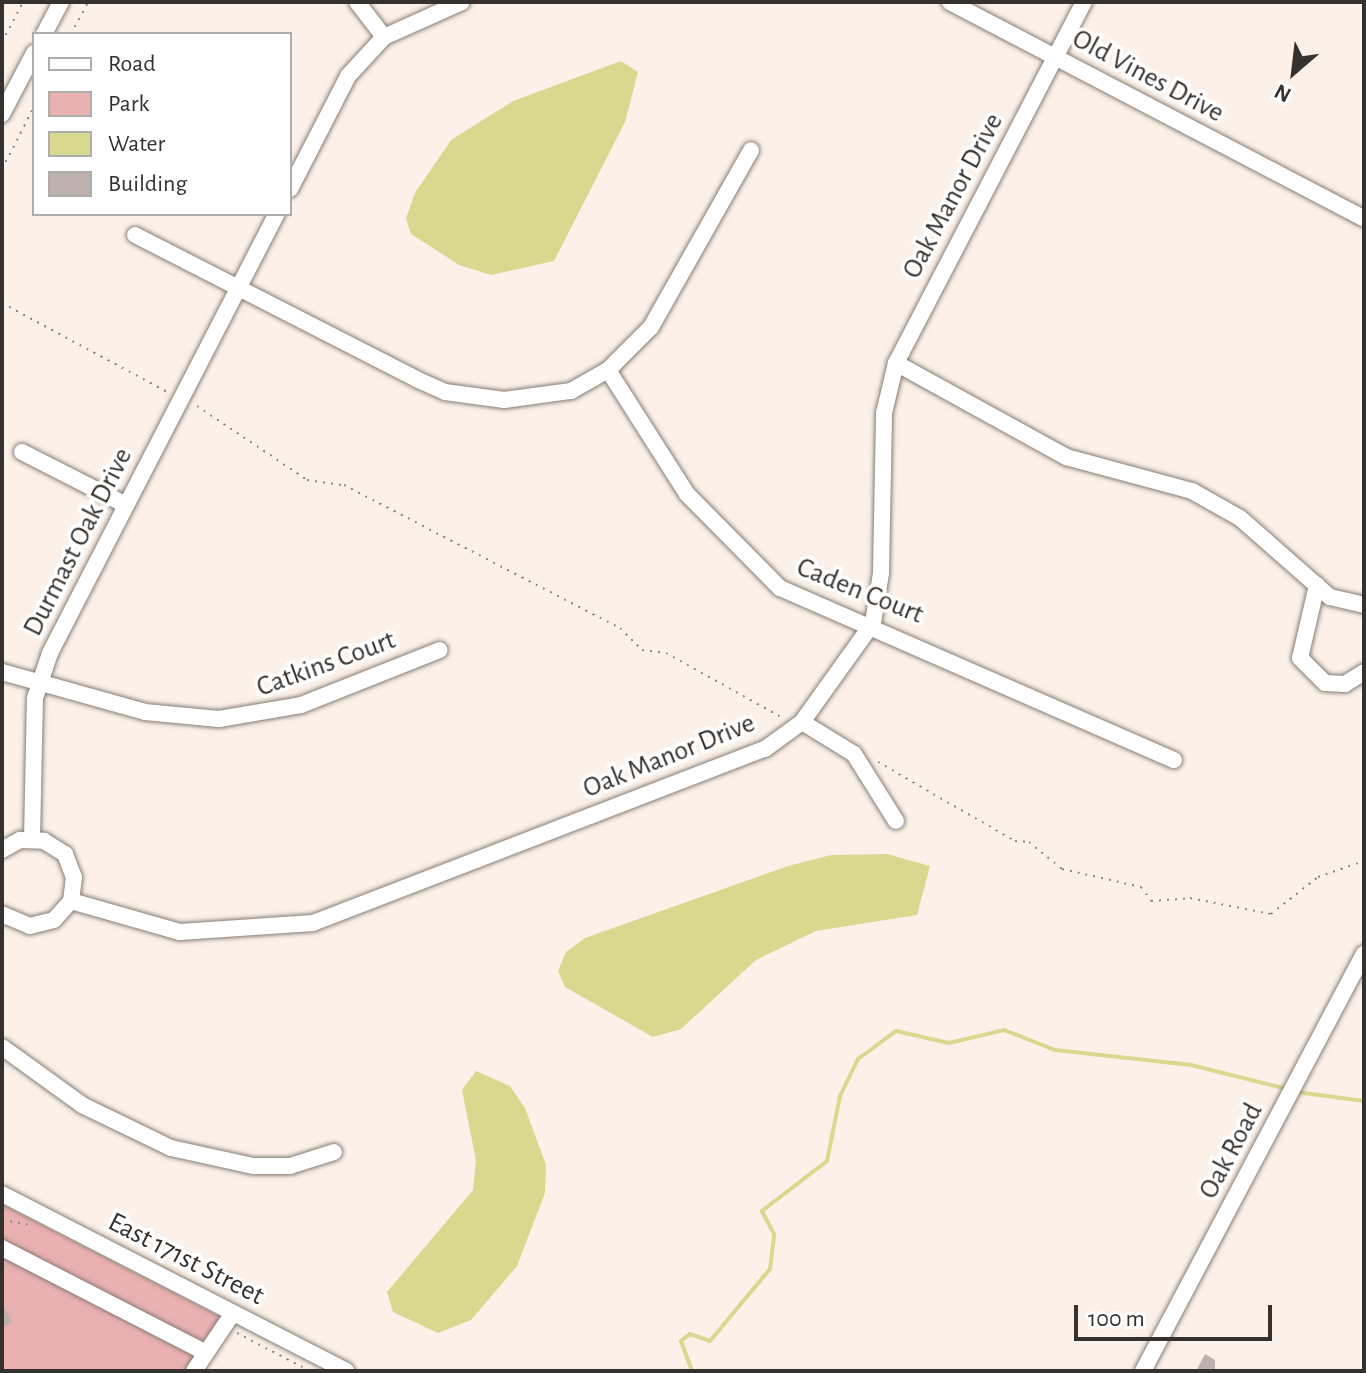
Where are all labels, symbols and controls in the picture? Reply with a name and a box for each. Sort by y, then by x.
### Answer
street label: Old Vines Drive [1066,22,1230,130]
legend [32,32,292,216]
north arrow [1254,32,1334,112]
text: Road [108,52,156,76]
text: N [1271,80,1295,106]
text: Park [108,92,149,116]
street label: Oak Manor Drive [895,108,1011,284]
text: Water [108,132,165,156]
text: Building [108,172,187,196]
street label: Durmast Oak Drive [16,442,140,642]
street label: Caden Court [792,550,928,632]
street label: Catkins Court [252,623,400,705]
street label: Oak Manor Drive [578,706,760,806]
street label: Oak Road [1192,1097,1270,1205]
street label: East 171st Street [102,1205,270,1313]
scale bar [1078,1289,1276,1339]
text: 100 m [1088,1307,1145,1331]

